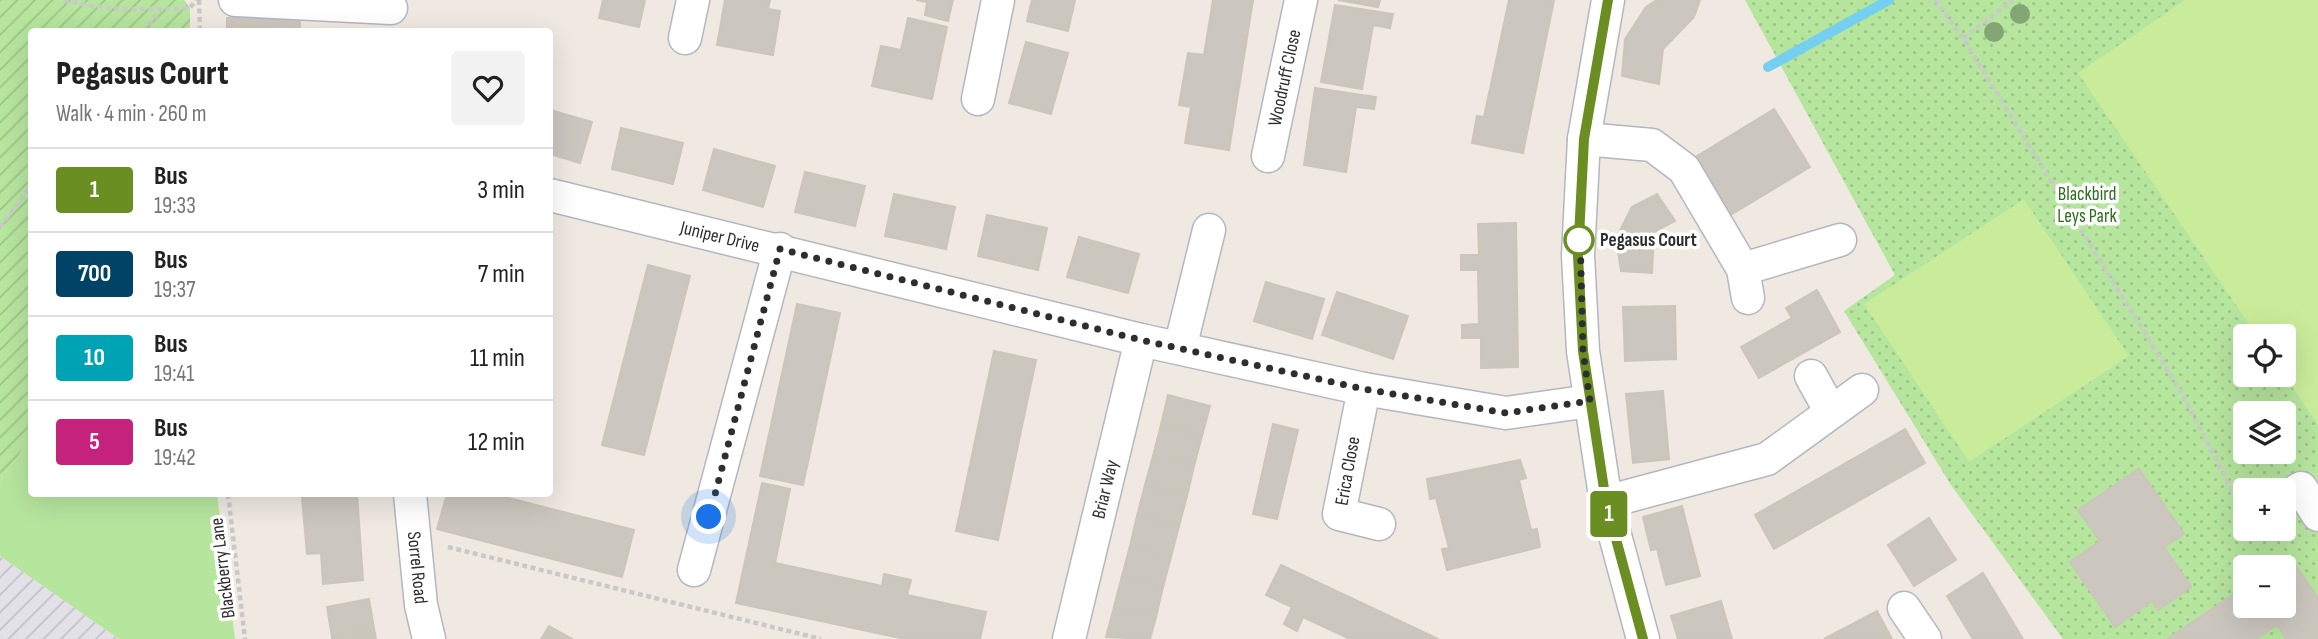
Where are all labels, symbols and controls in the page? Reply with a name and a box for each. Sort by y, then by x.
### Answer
street label: Woodruff Close [1263,27,1306,128]
button: heart [451,51,525,125]
text: Pegasus Court [56,54,228,94]
text: Walk · 4 min · 260 m [56,100,206,128]
text: Bus [154,161,188,192]
text: 1 [90,175,99,204]
text: 3 min [477,175,525,206]
park label: Blackbird Leys Park [2057,183,2117,228]
text: 19:33 [154,192,196,220]
street label: Juniper Drive [677,216,762,257]
marker: Pegasus Court [1564,225,1594,255]
place label: Pegasus Court [1600,229,1697,252]
text: Bus [154,245,188,276]
text: 700 [78,259,111,288]
text: 7 min [478,259,525,290]
text: 19:37 [154,276,195,304]
map controls [2233,324,2296,618]
button: locate [2233,324,2296,387]
text: Bus [154,329,188,360]
text: 10 [84,343,105,372]
text: 11 min [470,343,525,374]
text: 19:41 [154,360,194,388]
button: layers [2233,401,2296,464]
text: Bus [154,413,188,444]
text: 5 [89,427,100,456]
text: 12 min [468,427,525,458]
street label: Erica Close [1331,435,1365,507]
text: 19:42 [154,444,196,472]
street label: Briar Way [1087,457,1123,521]
button: + [2233,478,2296,541]
line badge: 1 [1586,491,1632,537]
your location [691,499,726,534]
text: 1 [1604,499,1614,528]
street label: Blackberry Lane [205,516,241,620]
street label: Sorrel Road [402,530,432,605]
button: − [2233,555,2296,618]

